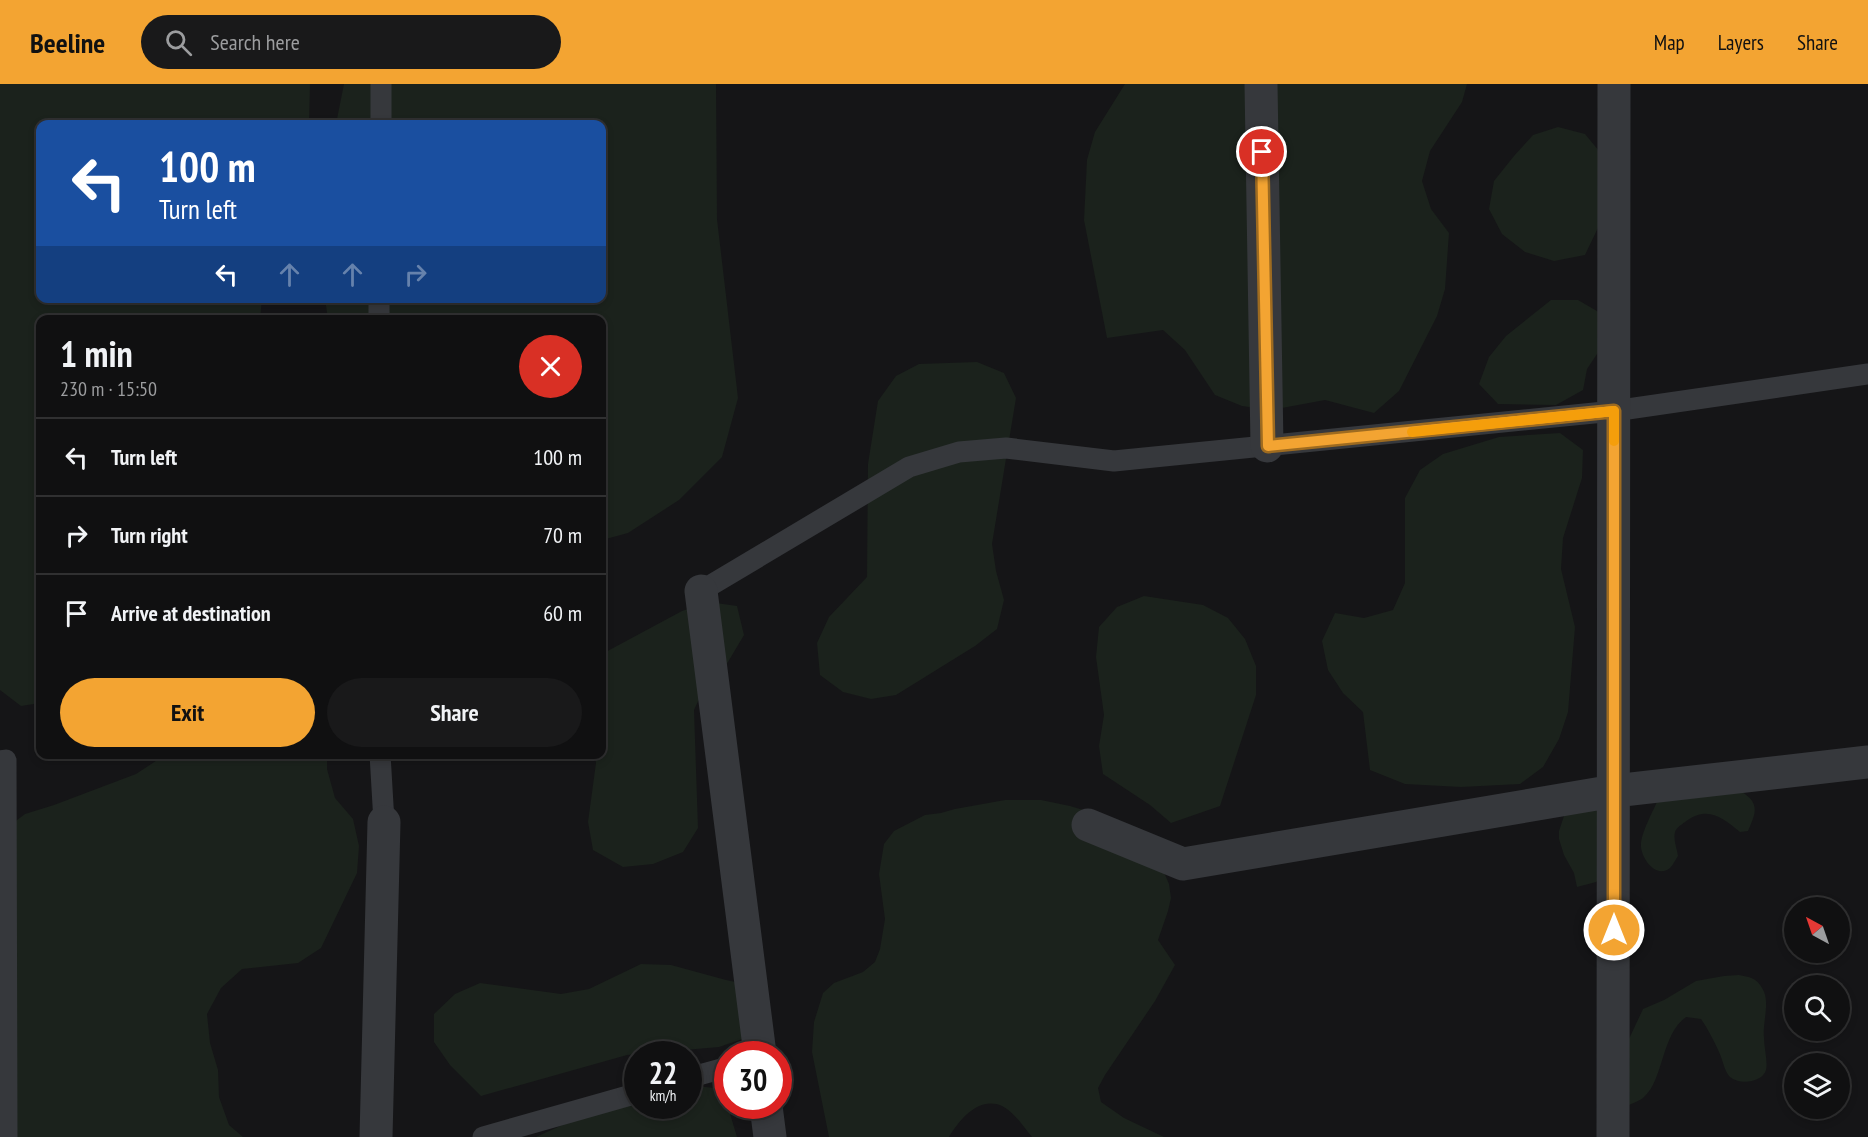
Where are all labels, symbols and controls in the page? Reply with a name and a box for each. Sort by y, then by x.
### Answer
search box [141,15,561,69]
text: Beeline [30,24,105,61]
icon: search [162,26,195,59]
text: Search here [210,28,300,56]
text: Map [1654,29,1685,56]
text: Layers [1718,29,1764,56]
text: Share [1797,29,1838,56]
pin [1236,126,1287,177]
icon: arrive [1245,135,1278,168]
text: 100 m [159,139,256,194]
icon: left [60,144,138,222]
text: Turn left [159,192,237,226]
icon: left [210,258,243,291]
icon: ahead [273,258,306,291]
icon: ahead [336,258,369,291]
icon: right [399,258,432,291]
text: 1 min [60,330,133,377]
button: close [519,335,582,398]
text: 230 m · 15:50 [60,376,157,402]
icon: left [60,441,93,474]
text: Turn left [111,443,177,471]
text: 100 m [533,443,582,471]
icon: right [60,519,93,552]
text: Turn right [111,521,188,549]
text: 70 m [543,521,582,549]
icon: arrive [60,597,93,630]
text: Arrive at destination [111,599,271,627]
text: 60 m [543,599,582,627]
button: Exit [60,678,315,747]
button: Share [327,678,582,747]
north arrow [1784,897,1850,963]
map controls [1784,897,1850,1119]
position arrow [1582,898,1646,962]
button: search [1784,975,1850,1041]
speed limit sign: 30 [714,1041,792,1119]
text: 22 [649,1053,677,1092]
button: layers [1784,1053,1850,1119]
text: km/h [650,1086,676,1105]

